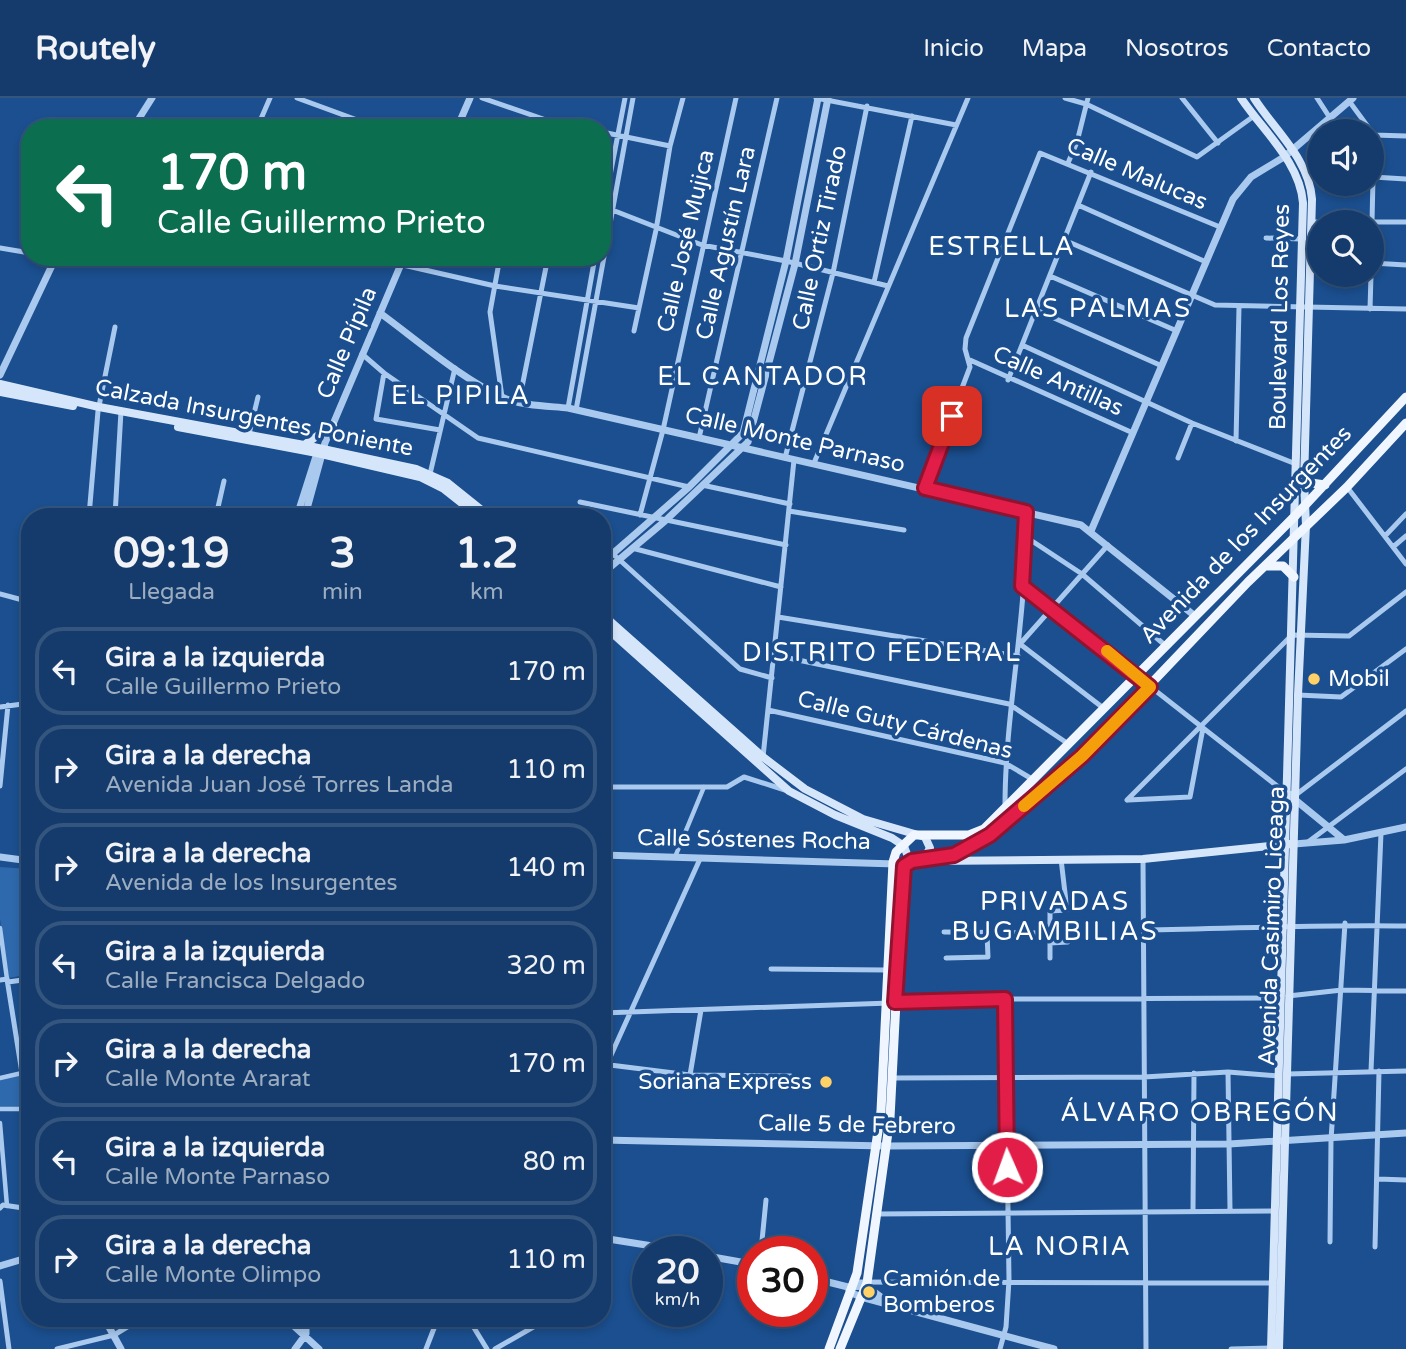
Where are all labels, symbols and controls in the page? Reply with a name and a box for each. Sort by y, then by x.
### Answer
text: Routely [35,29,156,68]
text: Inicio [923,34,984,63]
text: Mapa [1022,34,1087,63]
text: Nosotros [1125,34,1229,63]
text: Contacto [1267,34,1371,63]
map controls [1307,119,1384,287]
button: sound [1307,119,1384,196]
street label: Calle Malucas [1062,132,1212,216]
street label: Calle Agustín Lara [690,143,762,343]
street label: Calle Ortiz Tirado [787,143,853,333]
text: 170 m [157,144,307,203]
icon: left [42,147,133,238]
street label: Calle José Mujica [651,147,721,335]
text: Calle Guillermo Prieto [157,204,486,242]
street label: Boulevard Los Reyes [1264,204,1296,430]
button: search [1307,210,1384,287]
district label: ESTRELLA [928,231,1076,262]
street label: Calle Pípila [311,283,383,403]
district label: LAS PALMAS [1004,293,1192,324]
street label: Calle Antillas [988,340,1128,422]
district label: EL CANTADOR [657,361,869,392]
street label: Calzada Insurgentes Poniente [93,373,415,463]
district label: EL PIPILA [391,380,531,411]
pin [922,386,982,446]
icon: arrive [933,397,971,435]
street label: Calle Monte Parnaso [682,401,908,479]
street label: Avenida de los Insurgentes [1134,420,1358,650]
text: 09:19 [113,528,230,579]
text: 3 [329,528,356,579]
text: 1.2 [455,528,519,579]
text: Llegada [128,578,215,606]
text: min [322,578,363,606]
text: km [470,578,504,606]
district label: DISTRITO FEDERAL [742,637,1022,668]
text: Gira a la izquierda [105,642,325,673]
icon: left [46,652,84,690]
text: 170 m [506,656,586,687]
place label: Mobil [1328,665,1390,693]
marker: Mobil [1306,671,1322,687]
text: Calle Guillermo Prieto [105,673,341,701]
street label: Calle Guty Cárdenas [795,685,1015,765]
text: Gira a la derecha [105,740,311,771]
icon: right [46,750,84,788]
text: 110 m [506,754,586,785]
text: Avenida Juan José Torres Landa [105,771,453,799]
street label: Avenida Casimiro Liceaga [1253,786,1291,1066]
street label: Calle Sóstenes Rocha [637,824,871,856]
text: Gira a la derecha [105,838,311,869]
icon: right [46,848,84,886]
text: 140 m [506,852,586,883]
text: Avenida de los Insurgentes [105,869,398,897]
district label: PRIVADAS BUGAMBILIAS [951,886,1159,947]
text: Gira a la izquierda [105,936,325,967]
icon: left [46,946,84,984]
text: 320 m [506,950,586,981]
text: Calle Francisca Delgado [105,967,365,995]
text: Gira a la derecha [105,1034,311,1065]
icon: right [46,1044,84,1082]
text: 170 m [506,1048,586,1079]
text: Calle Monte Ararat [105,1065,311,1093]
place label: Soriana Express [638,1068,812,1096]
marker: Soriana Express [818,1074,834,1090]
district label: ÁLVARO OBREGÓN [1060,1096,1340,1128]
street label: Calle 5 de Febrero [758,1109,956,1141]
position arrow [970,1130,1044,1204]
text: Gira a la izquierda [105,1132,325,1163]
icon: left [46,1142,84,1180]
text: 80 m [523,1146,586,1177]
text: Calle Monte Parnaso [105,1163,330,1191]
text: Gira a la derecha [105,1230,311,1261]
district label: LA NORIA [988,1231,1132,1262]
speed limit sign: 30 [737,1236,828,1327]
icon: right [46,1240,84,1278]
text: 110 m [506,1244,586,1275]
text: 20 [656,1251,699,1293]
text: Calle Monte Olimpo [105,1261,321,1289]
place label: Camión de Bomberos [883,1265,1000,1319]
marker: Camión de Bomberos [861,1284,877,1300]
text: km/h [655,1288,700,1310]

